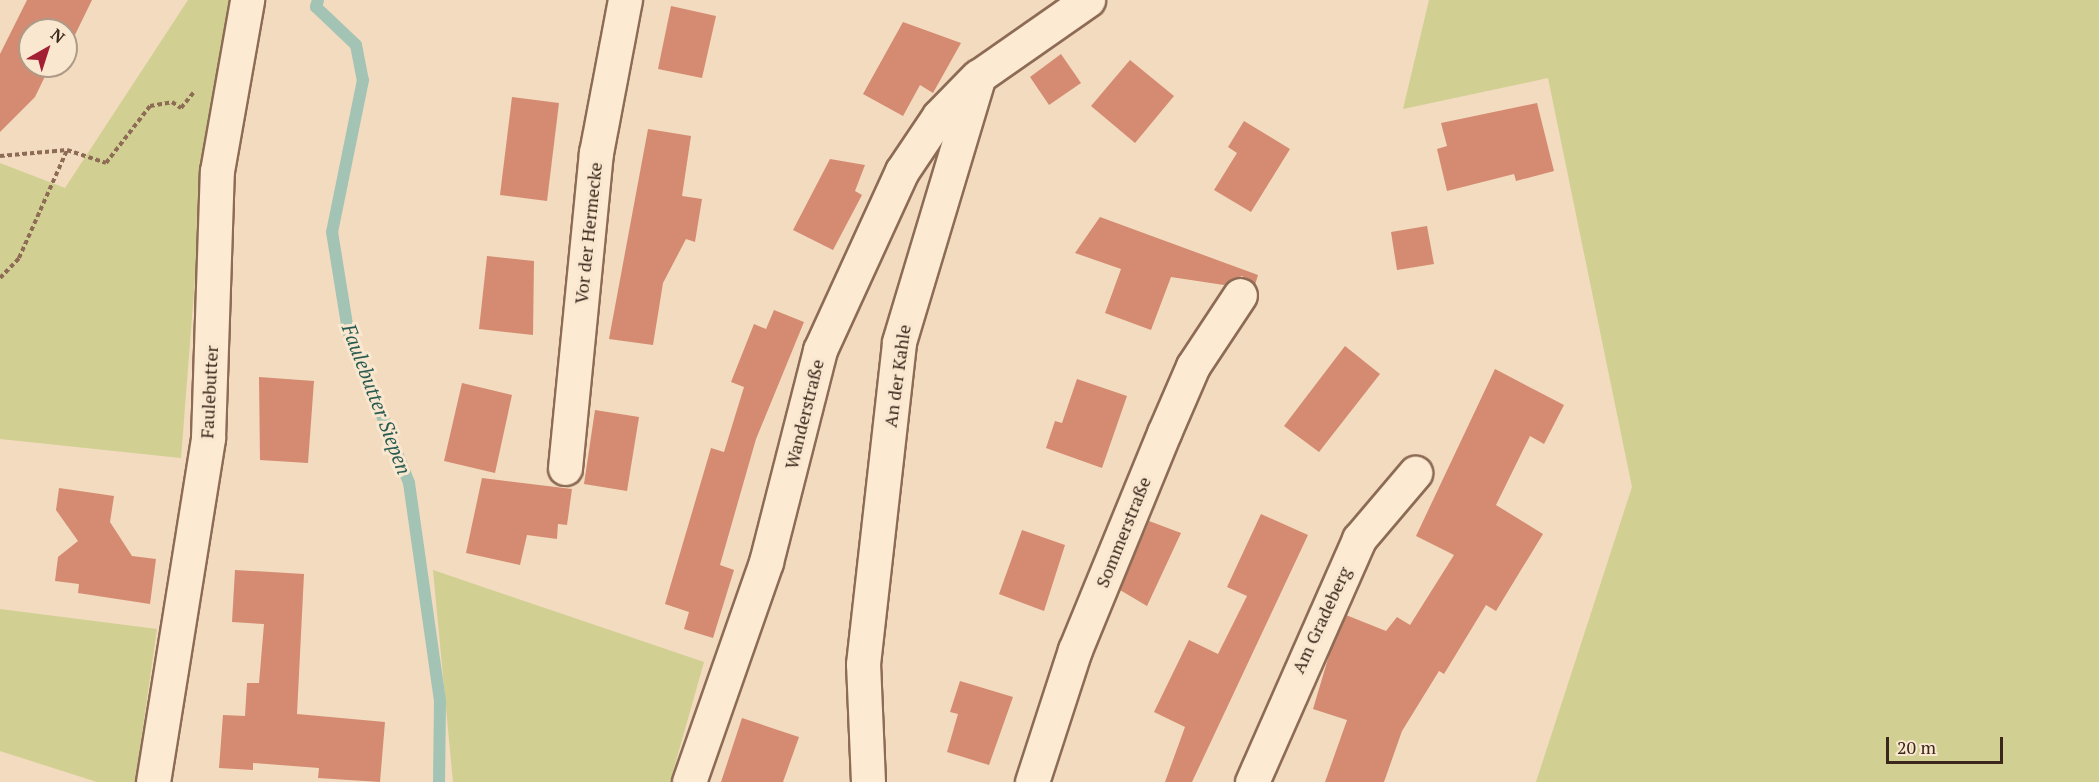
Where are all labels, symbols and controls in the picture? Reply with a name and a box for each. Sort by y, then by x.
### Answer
north arrow [18,18,78,78]
text: N [46,23,70,48]
street label: Vor der Hermecke [570,161,606,305]
water label: Faulebutter Siepen [337,320,417,478]
street label: An der Kahle [879,323,915,429]
street label: Faulebutter [196,345,222,439]
street label: Wanderstraße [780,357,828,471]
street label: Sommerstraße [1091,473,1155,591]
street label: Am Gradeberg [1287,563,1355,677]
scale bar [1889,725,2006,763]
text: 20 m [1897,735,1936,759]

